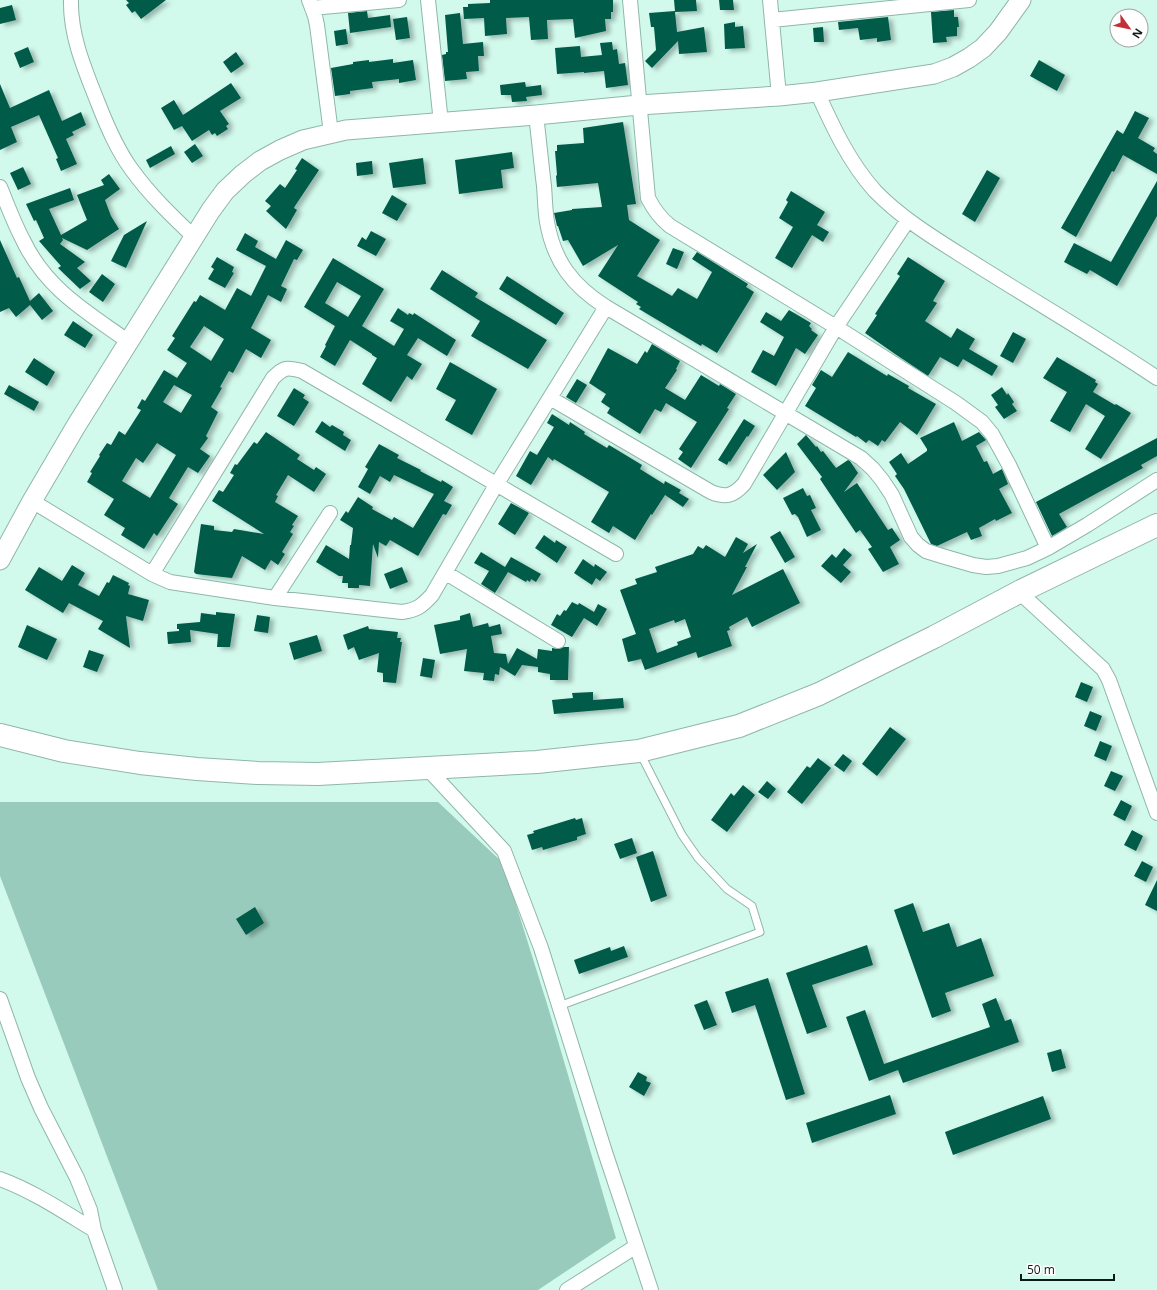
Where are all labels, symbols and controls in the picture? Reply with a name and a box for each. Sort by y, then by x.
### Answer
north arrow [1109,8,1149,48]
text: N [1129,26,1147,42]
scale bar [1021,1256,1114,1282]
text: 50 m [1027,1261,1055,1278]

